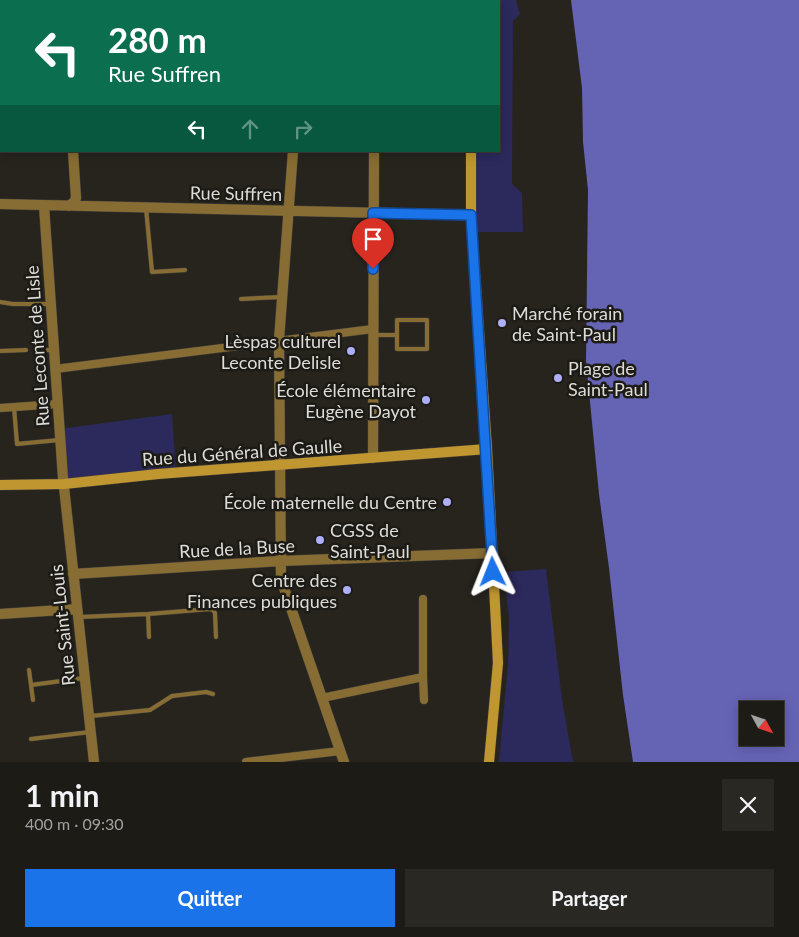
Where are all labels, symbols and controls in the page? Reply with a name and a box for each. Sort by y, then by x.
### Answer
text: 280 m [108,18,207,60]
icon: left [25,20,90,85]
text: Rue Suffren [108,60,221,87]
icon: left [183,115,211,143]
icon: ahead [236,115,264,143]
icon: right [289,115,317,143]
street label: Rue Suffren [190,181,282,205]
pin [352,218,394,269]
icon: arrive [359,225,387,253]
street label: Rue Leconte de Lisle [20,265,54,427]
place label: Marché forain de Saint-Paul [512,302,622,345]
marker: Marché forain de Saint-Paul [496,317,508,329]
place label: Lèspas culturel Leconte Delisle [221,330,341,373]
marker: Lèspas culturel Leconte Delisle [345,345,357,357]
place label: Plage de Saint-Paul [568,357,648,400]
marker: Plage de Saint-Paul [552,372,564,384]
place label: École élémentaire Eugène Dayot [276,379,417,422]
marker: École élémentaire Eugène Dayot [420,394,432,406]
street label: Rue du Général de Gaulle [141,434,343,470]
place label: École maternelle du Centre [224,491,437,513]
marker: École maternelle du Centre [441,496,453,508]
place label: CGSS de Saint-Paul [330,519,410,562]
street label: Rue de la Buse [179,534,295,562]
marker: CGSS de Saint-Paul [314,534,326,546]
position arrow [466,545,518,597]
street label: Rue Saint-Louis [45,563,79,687]
place label: Centre des Finances publiques [187,569,337,612]
marker: Centre des Finances publiques [341,584,353,596]
north arrow [739,701,784,746]
map controls [739,701,784,746]
text: 1 min [25,777,99,813]
button: close [722,779,774,831]
text: 400 m · 09:30 [25,814,124,833]
button: Quitter [25,869,395,927]
button: Partager [405,869,774,927]

